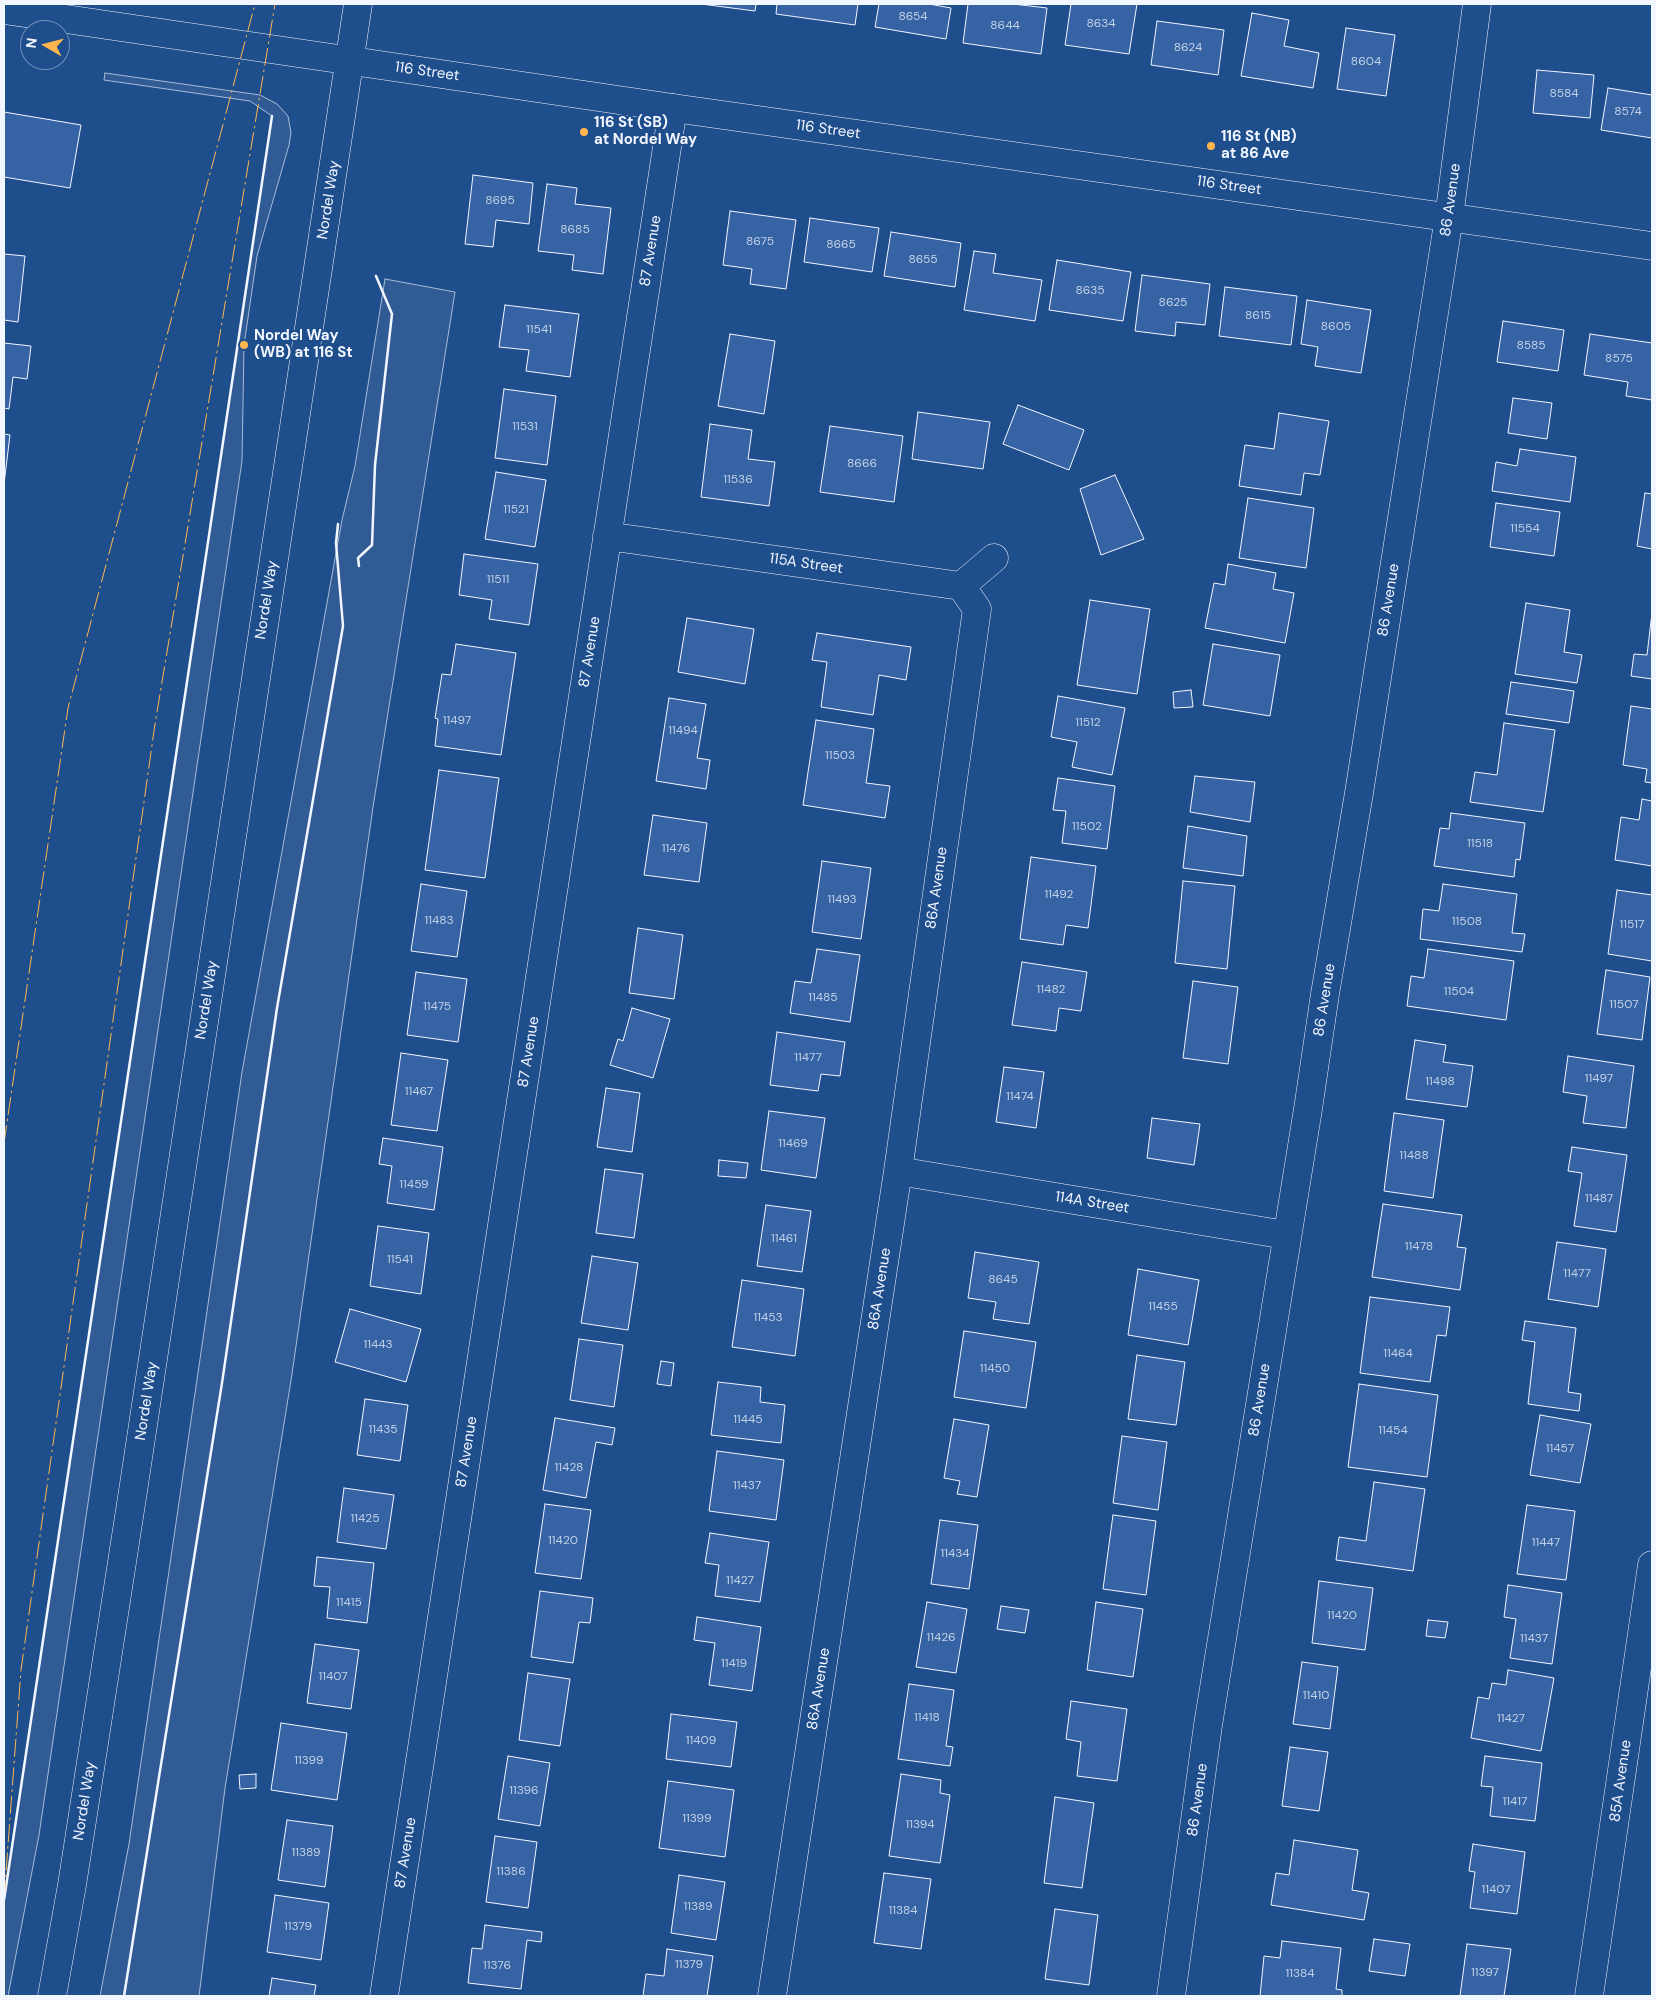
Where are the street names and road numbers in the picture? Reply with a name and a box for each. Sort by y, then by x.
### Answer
street label: 116 Street [393,59,461,85]
street label: 116 Street [794,117,862,143]
street label: Nordel Way [314,159,344,241]
street label: 86 Avenue [1437,162,1465,238]
street label: 116 Street [1195,173,1263,199]
street label: 87 Avenue [637,214,665,288]
street label: 115A Street [768,550,844,578]
street label: Nordel Way [252,559,282,641]
street label: 86 Avenue [1374,562,1404,638]
street label: 87 Avenue [576,615,604,689]
street label: 86A Avenue [922,846,952,930]
street label: Nordel Way [192,959,222,1041]
street label: 86 Avenue [1310,962,1340,1038]
street label: 87 Avenue [515,1015,543,1089]
street label: 114A Street [1054,1188,1130,1218]
street label: 86A Avenue [865,1247,895,1331]
street label: Nordel Way [132,1360,162,1442]
street label: 86 Avenue [1245,1362,1275,1438]
street label: 87 Avenue [453,1415,481,1489]
street label: 86A Avenue [804,1647,834,1731]
street label: 85A Avenue [1606,1739,1636,1823]
street label: Nordel Way [70,1760,100,1842]
street label: 86 Avenue [1184,1762,1212,1838]
street label: 87 Avenue [392,1816,420,1890]

